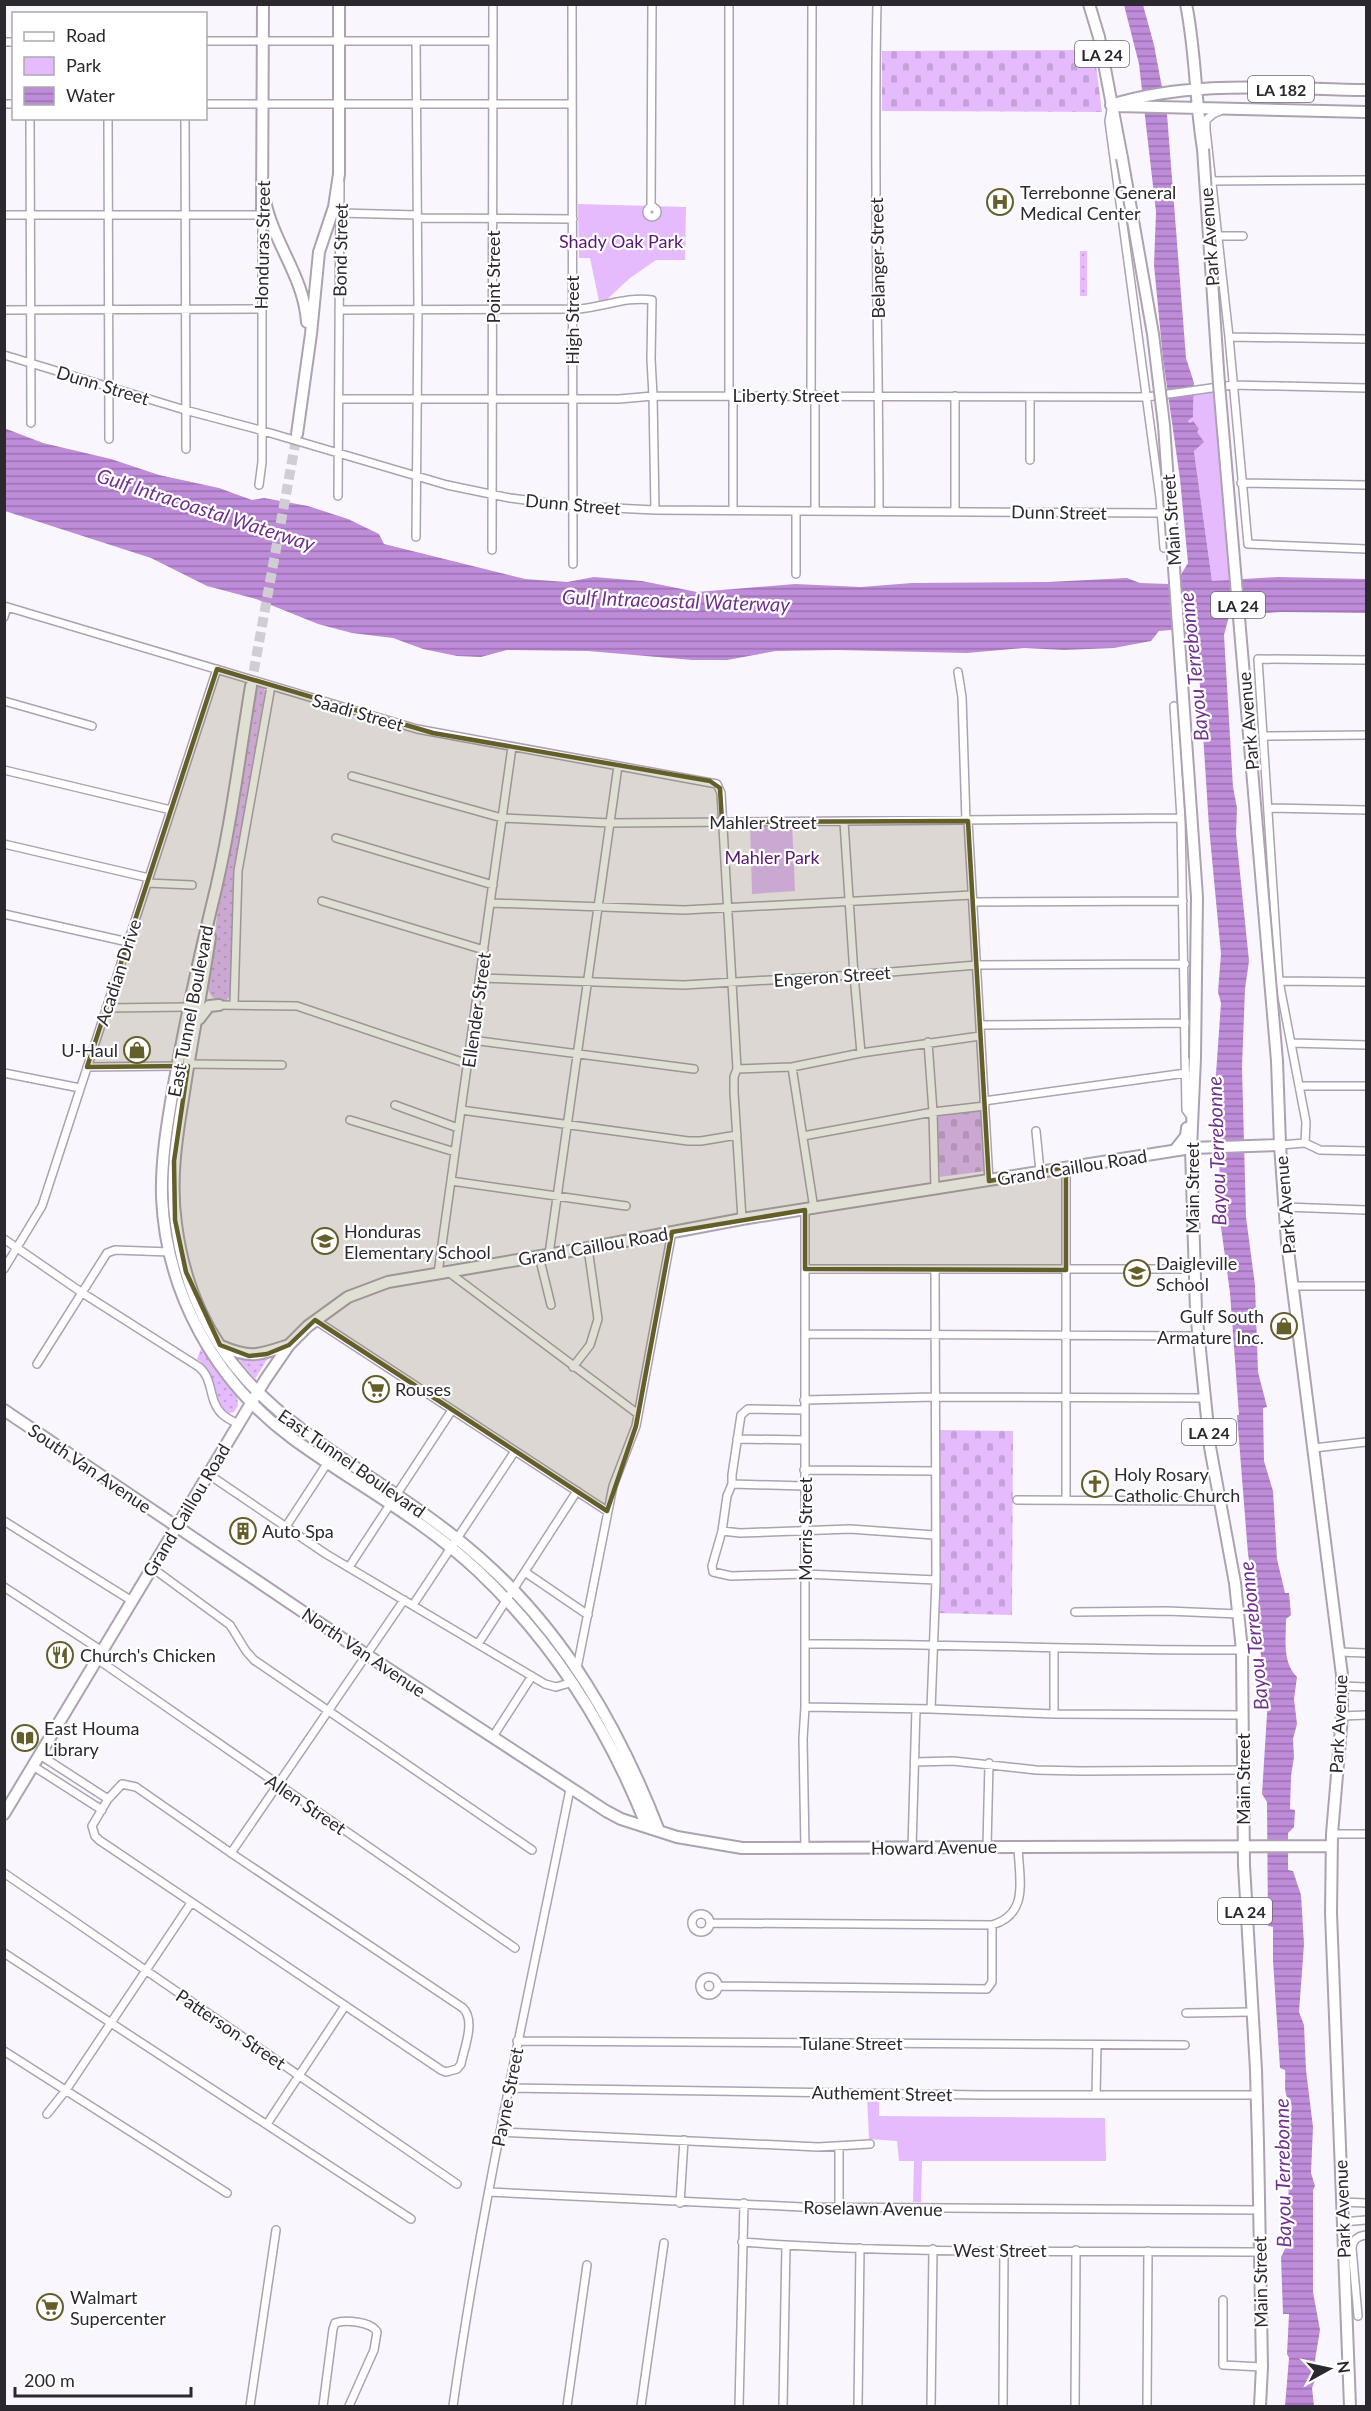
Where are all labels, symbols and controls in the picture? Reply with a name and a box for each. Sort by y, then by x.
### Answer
legend [12,12,207,120]
text: Road [66,24,106,46]
road number: LA 24 [1075,41,1129,67]
text: Park [66,54,102,76]
road number: LA 182 [1248,76,1314,102]
text: Water [66,84,115,106]
street label: Honduras Street [250,180,274,310]
place label: Terrebonne General Medical Center [1020,181,1176,224]
hospital icon: Terrebonne General Medical Center [985,187,1015,217]
street label: Park Avenue [1195,187,1223,287]
street label: Belanger Street [865,197,889,319]
street label: Bond Street [328,202,352,297]
street label: Point Street [482,230,504,324]
park label: Shady Oak Park [559,230,684,252]
street label: High Street [561,275,583,365]
street label: Dunn Street [54,360,152,410]
street label: Liberty Street [733,384,840,406]
water label: Gulf Intracoastal Waterway [94,462,318,556]
street label: Main Street [1157,473,1185,567]
street label: Dunn Street [524,489,622,519]
street label: Dunn Street [1011,500,1108,524]
water label: Gulf Intracoastal Waterway [562,584,791,616]
water label: Bayou Terrebonne [1173,591,1213,743]
road number: LA 24 [1211,592,1265,618]
street label: Park Avenue [1233,671,1263,771]
street label: Saadi Street [310,688,407,736]
street label: Mahler Street [709,811,817,833]
park label: Mahler Park [724,846,820,868]
street label: Acadian Drive [90,916,146,1028]
street label: East Tunnel Boulevard [163,923,217,1099]
street label: Ellender Street [457,950,495,1069]
street label: Engeron Street [773,961,892,991]
shop icon: U-Haul [122,1035,152,1065]
place label: U-Haul [61,1039,118,1061]
water label: Bayou Terrebonne [1201,1076,1231,1226]
street label: Main Street [1181,1142,1203,1234]
street label: Grand Caillou Road [995,1144,1149,1190]
street label: Park Avenue [1270,1155,1300,1255]
place label: Honduras Elementary School [344,1220,491,1263]
street label: Grand Caillou Road [516,1222,670,1270]
school or university icon: Honduras Elementary School [310,1226,340,1256]
place label: Daigleville School [1156,1252,1237,1295]
school or university icon: Daigleville School [1122,1258,1152,1288]
place label: Gulf South Armature Inc. [1157,1305,1264,1348]
shop icon: Gulf South Armature Inc. [1269,1311,1299,1341]
supermarket icon: Rouses [361,1374,391,1404]
place label: Rouses [395,1378,451,1400]
street label: East Tunnel Boulevard [274,1404,430,1522]
street label: South Van Avenue [24,1419,156,1517]
road number: LA 24 [1182,1419,1236,1445]
street label: Grand Caillou Road [138,1439,234,1581]
place label: Holy Rosary Catholic Church [1114,1463,1240,1506]
church icon: Holy Rosary Catholic Church [1080,1469,1110,1499]
street label: Morris Street [794,1477,816,1581]
building icon: Auto Spa [228,1516,258,1546]
place label: Auto Spa [262,1520,334,1542]
water label: Bayou Terrebonne [1233,1560,1273,1712]
street label: North Van Avenue [298,1603,430,1701]
restaurant icon: Church's Chicken [45,1640,75,1670]
place label: Church's Chicken [80,1644,216,1666]
street label: Park Avenue [1324,1674,1352,1774]
place label: East Houma Library [44,1717,140,1760]
library icon: East Houma Library [10,1723,40,1753]
street label: Main Street [1232,1733,1254,1825]
street label: Allen Street [262,1769,351,1839]
street label: Howard Avenue [871,1835,997,1859]
road number: LA 24 [1218,1898,1272,1924]
street label: Patterson Street [172,1984,291,2074]
street label: Tulane Street [799,2032,903,2054]
street label: Payne Street [487,2045,527,2148]
street label: Authement Street [811,2081,953,2105]
water label: Bayou Terrebonne [1269,2098,1295,2248]
street label: Park Avenue [1329,2159,1355,2259]
street label: Roselawn Avenue [803,2196,943,2220]
street label: Main Street [1248,2235,1272,2328]
street label: West Street [953,2239,1047,2261]
place label: Walmart Supercenter [70,2286,166,2329]
supermarket icon: Walmart Supercenter [35,2292,65,2322]
north arrow [1299,2339,1359,2399]
text: N [1334,2359,1355,2374]
scale bar [15,2360,190,2398]
text: 200 m [24,2369,75,2391]

